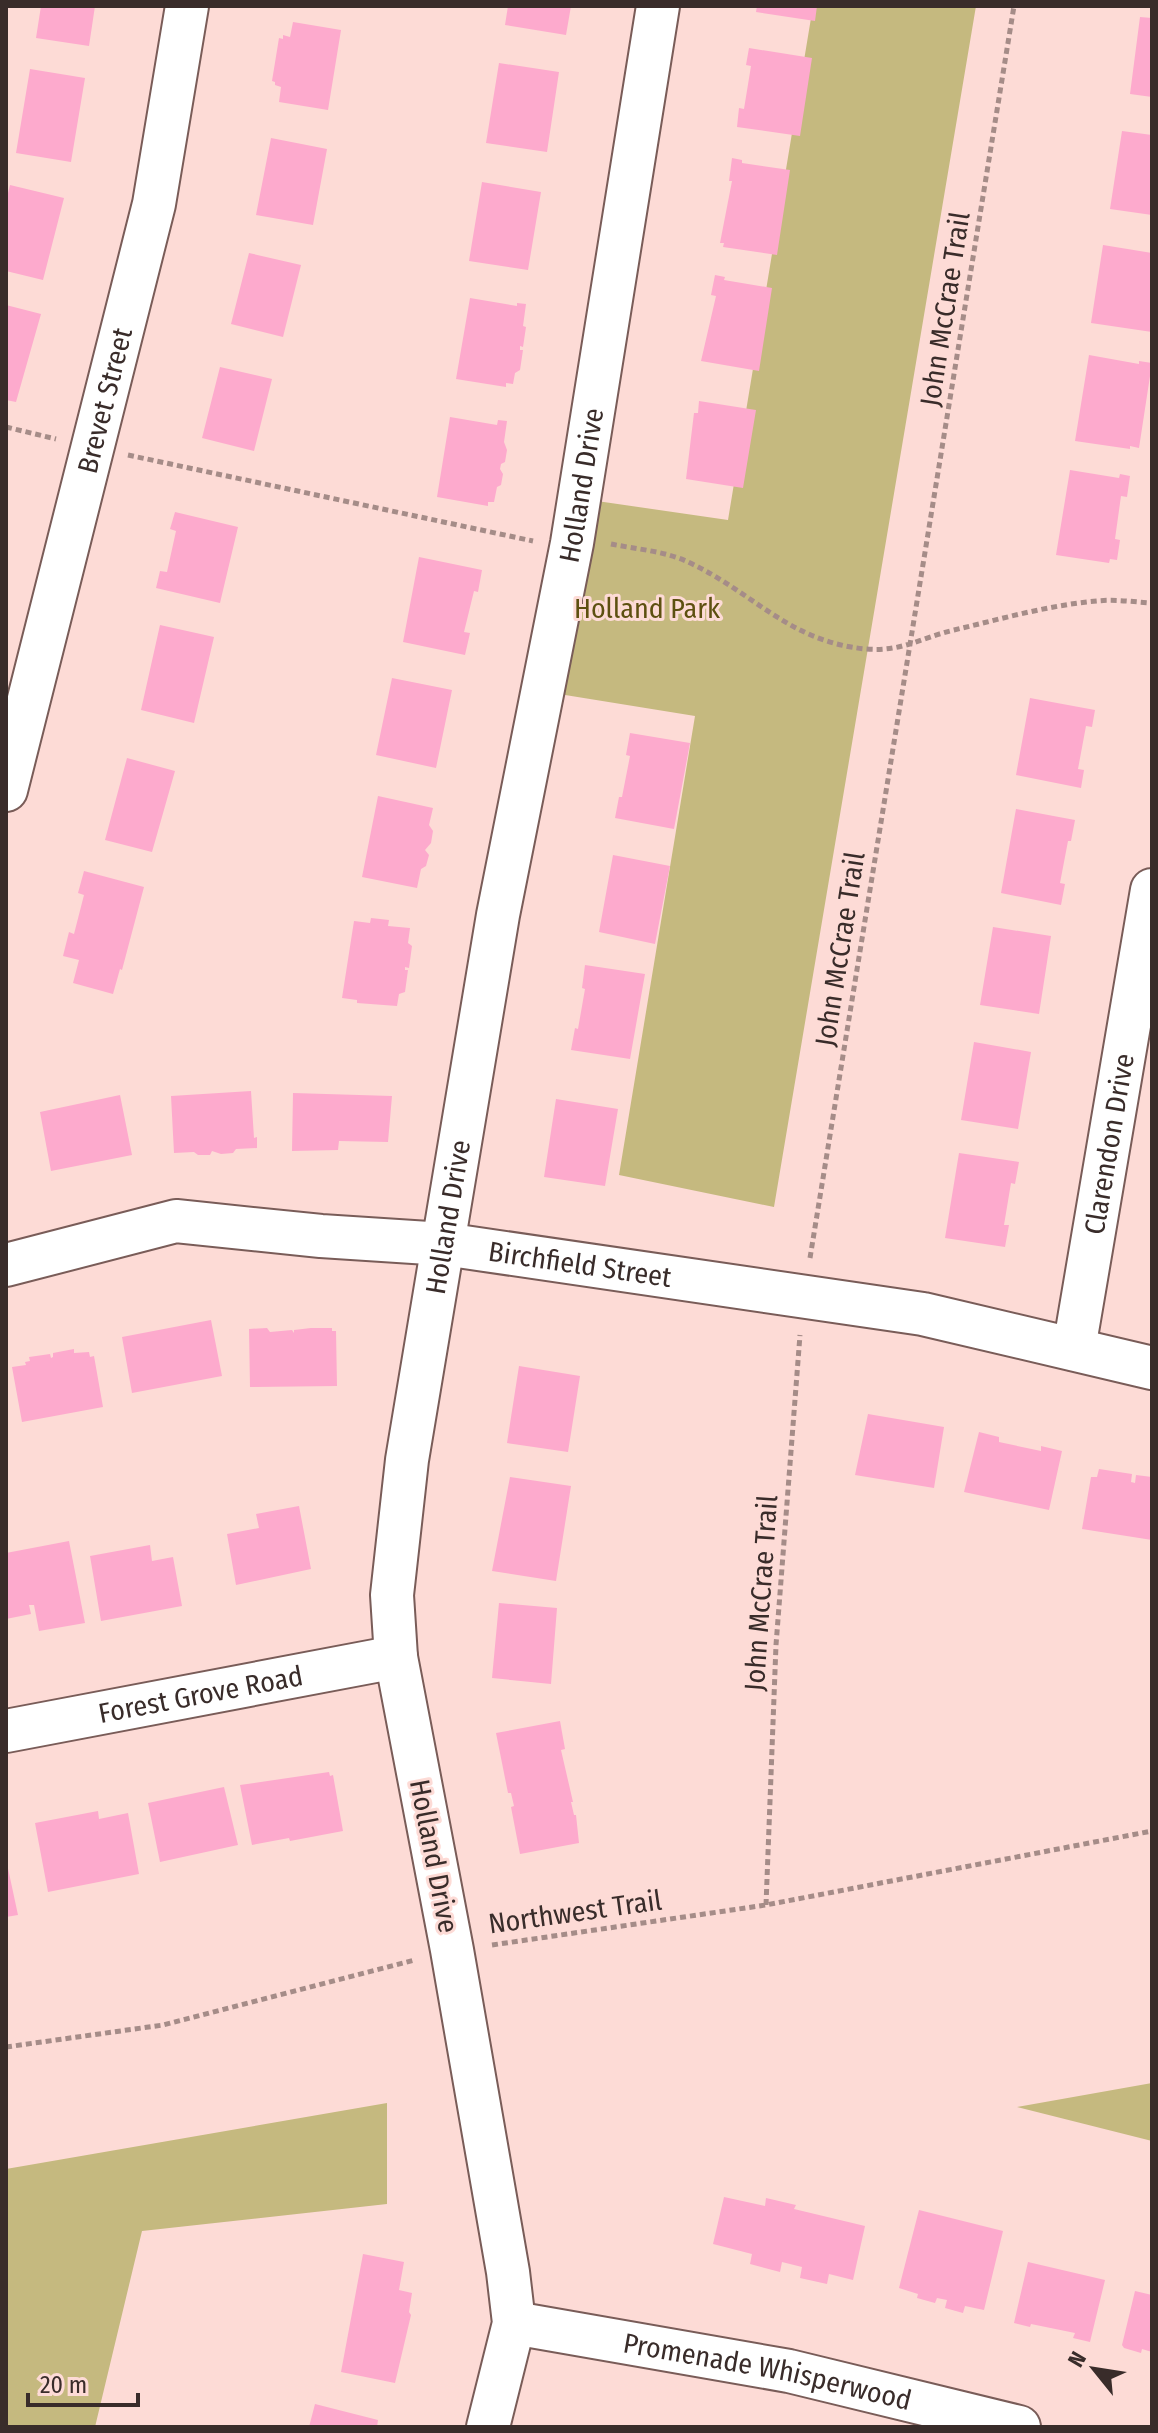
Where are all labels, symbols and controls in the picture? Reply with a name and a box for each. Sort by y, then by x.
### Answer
street label: John McCrae Trail [913,209,977,409]
street label: Brevet Street [70,323,139,476]
street label: Holland Drive [552,406,610,565]
park label: Holland Park [574,592,721,625]
street label: John McCrae Trail [808,849,872,1049]
street label: Clarendon Drive [1077,1051,1140,1237]
street label: Holland Drive [418,1137,477,1297]
street label: Birchfield Street [486,1234,674,1294]
street label: John McCrae Trail [738,1494,784,1692]
street label: Forest Grove Road [96,1659,305,1730]
street label: Holland Drive [403,1776,465,1936]
street label: Northwest Trail [486,1884,664,1940]
street label: Promenade Whisperwood [621,2326,915,2417]
north arrow [1054,2329,1134,2409]
text: N [1062,2347,1092,2372]
scale bar [28,2357,138,2407]
text: 20 m [40,2371,87,2399]

